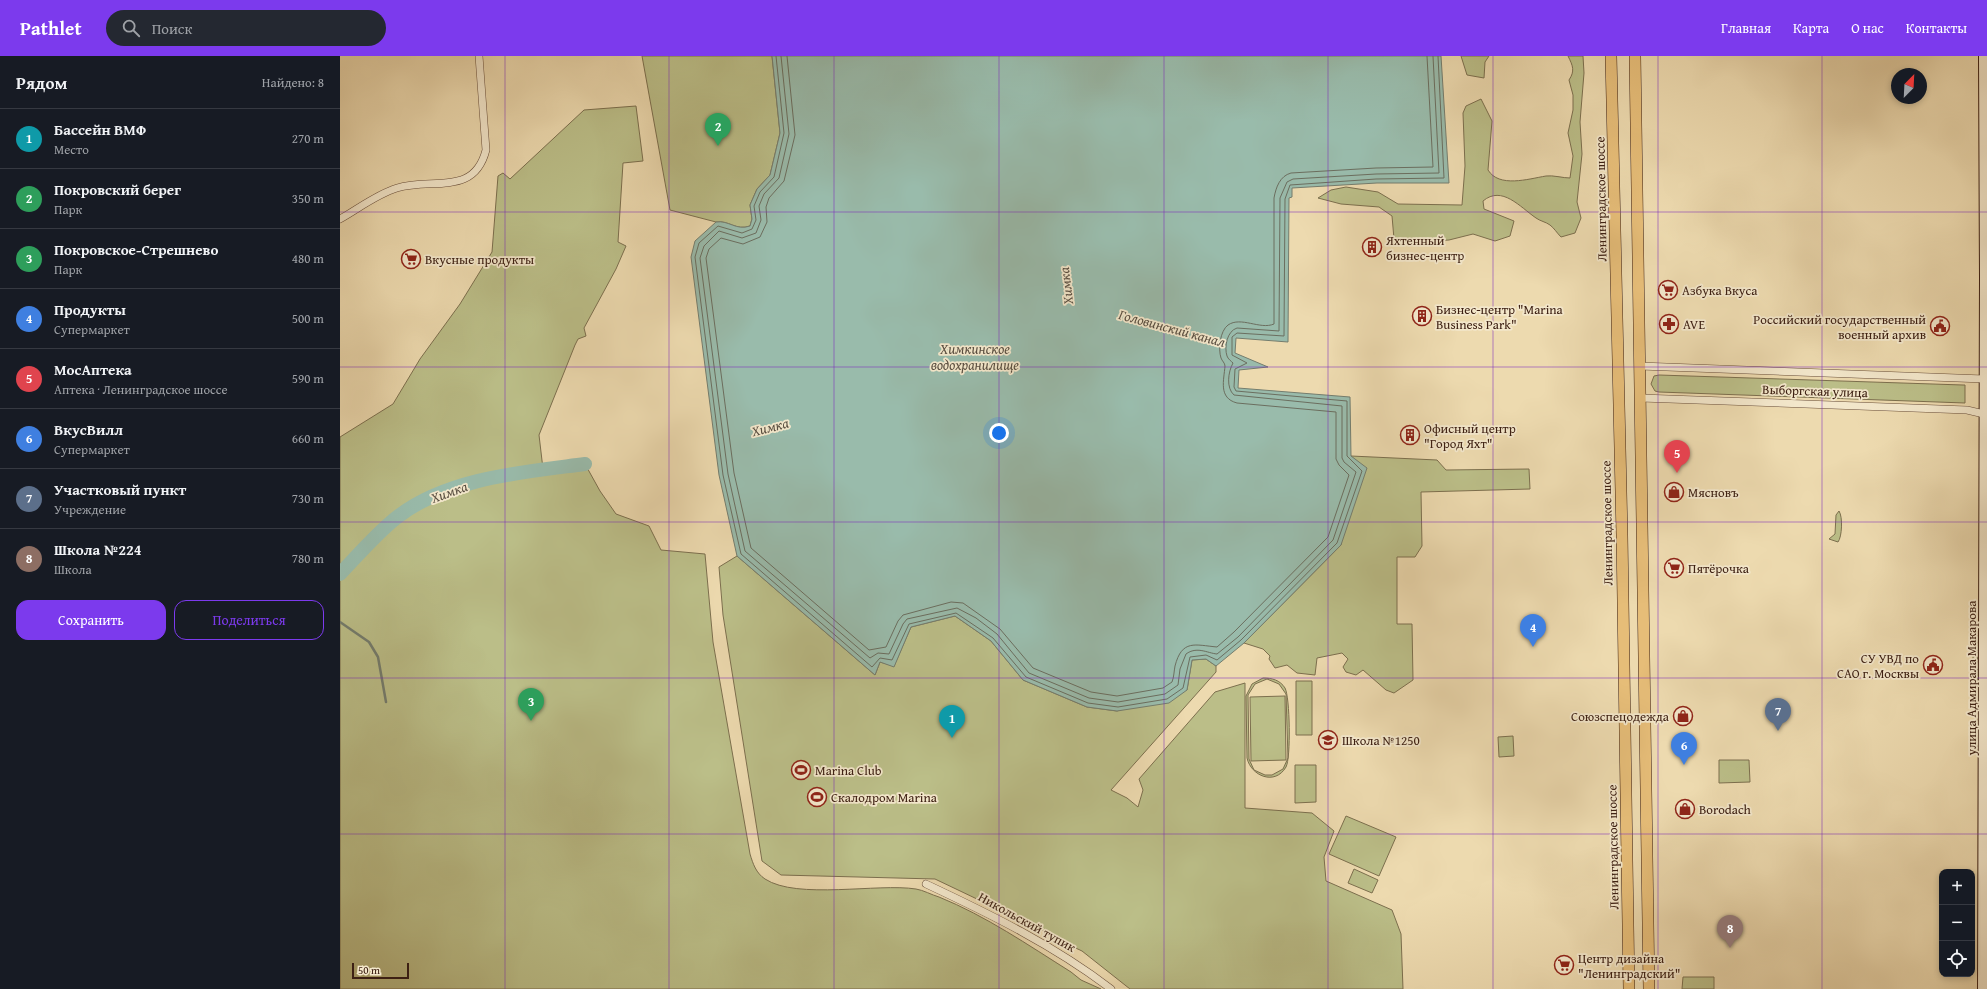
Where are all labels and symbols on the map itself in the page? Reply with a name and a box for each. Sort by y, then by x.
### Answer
north arrow [1891,68,1927,104]
pin: 2 [705,113,731,146]
street label: Ленинградское шоссе [1590,136,1612,262]
place label: Яхтенный бизнес-центр [1385,231,1464,265]
building icon: Яхтенный бизнес-центр [1361,236,1383,258]
supermarket icon: Вкусные продукты [400,248,422,270]
place label: Вкусные продукты [425,250,534,269]
water label: Химка [1054,265,1078,307]
supermarket icon: Азбука Вкуса [1657,279,1679,301]
place label: Азбука Вкуса [1682,281,1758,300]
place label: Бизнес-центр "Marina Business Park" [1436,300,1564,334]
water label: Головинский канал [1115,304,1228,352]
building icon: Бизнес-центр "Marina Business Park" [1411,305,1433,327]
place label: Российский государственный военный архив [1753,310,1926,344]
pharmacy icon: AVE [1658,313,1680,335]
place label: AVE [1683,315,1705,334]
public building icon: Российский государственный военный архив [1929,315,1951,337]
water label: Химкинское водохранилище [931,339,1019,375]
street label: Выборгская улица [1762,380,1869,402]
water label: Химка [748,413,791,442]
place label: Офисный центр "Город Яхт" [1424,419,1516,453]
your location [989,423,1009,443]
building icon: Офисный центр "Город Яхт" [1399,424,1421,446]
pin: 5 [1664,440,1690,473]
street label: Ленинградское шоссе [1596,460,1618,586]
water label: Химка [427,476,471,508]
shop icon: Мясновъ [1663,481,1685,503]
place label: Мясновъ [1688,483,1739,502]
supermarket icon: Пятёрочка [1663,557,1685,579]
place label: Пятёрочка [1688,559,1750,578]
street label: улица Адмирала Макарова [1962,600,1981,756]
pin: 4 [1520,614,1546,647]
place label: СУ УВД по САО г. Москвы [1837,649,1919,683]
public building icon: СУ УВД по САО г. Москвы [1922,654,1944,676]
pin: 3 [518,688,544,721]
pin: 7 [1765,698,1791,731]
pin: 1 [939,705,965,738]
shop icon: Союзспецодежда [1672,705,1694,727]
place label: Союзспецодежда [1571,707,1670,726]
school or university icon: Школа №1250 [1317,729,1339,751]
place label: Школа №1250 [1342,731,1420,750]
pin: 6 [1671,732,1697,765]
sports icon: Marina Club [790,759,812,781]
place label: Marina Club [815,761,882,780]
street label: Ленинградское шоссе [1602,784,1624,910]
sports icon: Скалодром Marina [806,786,828,808]
place label: Скалодром Marina [831,788,938,807]
shop icon: Borodach [1674,798,1696,820]
place label: Borodach [1699,800,1751,819]
street label: Никольский тупик [975,887,1079,957]
pin: 8 [1717,915,1743,948]
place label: Центр дизайна "Ленинградский" [1578,949,1680,983]
supermarket icon: Центр дизайна "Ленинградский" [1553,954,1575,976]
scale bar [352,961,409,980]

